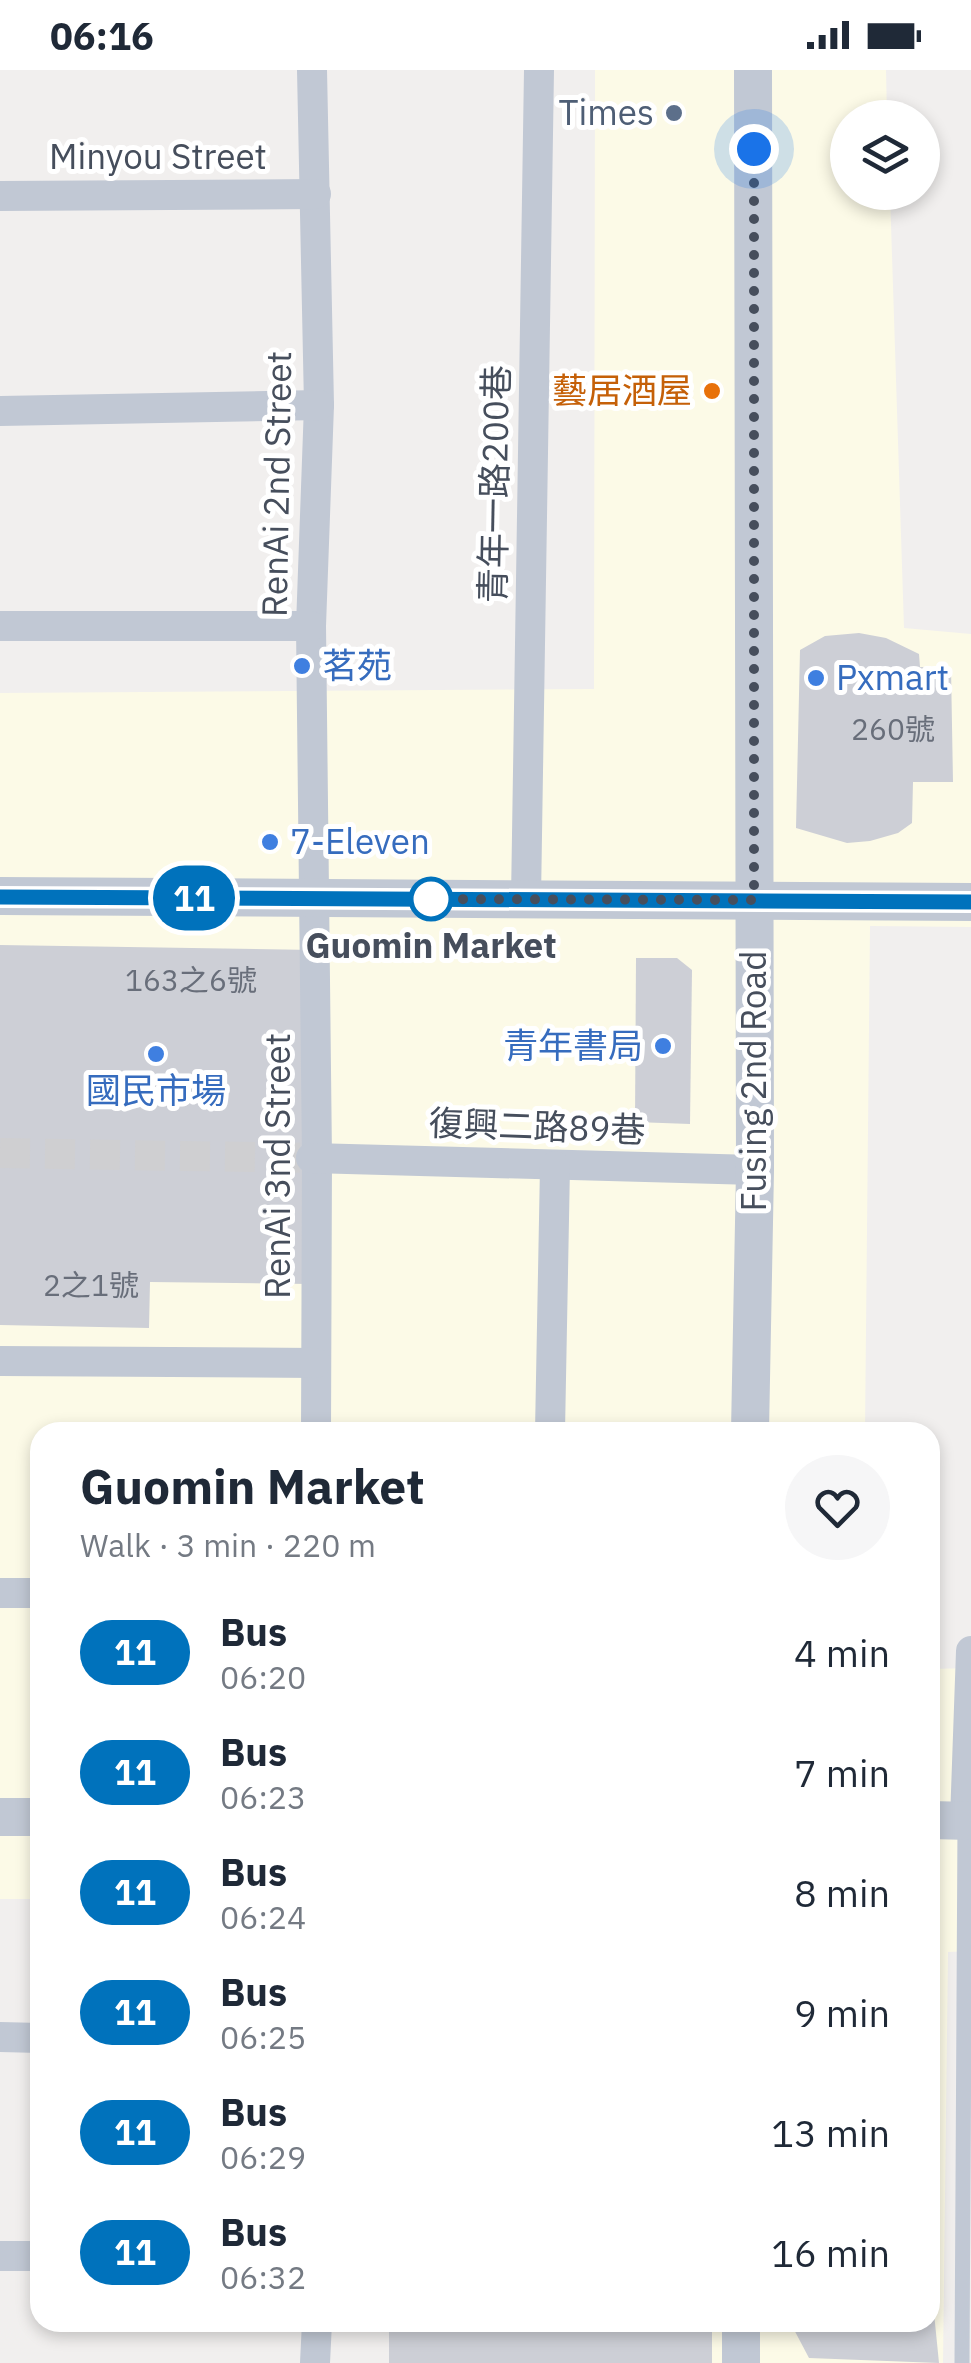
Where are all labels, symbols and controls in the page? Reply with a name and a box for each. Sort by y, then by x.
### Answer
text: 06:16 [50,11,154,60]
place label: Times [558,89,654,135]
map controls [830,100,940,210]
button: layers [830,100,940,210]
marker: Times [663,102,685,124]
your location [729,124,779,174]
street label: Minyou Street [49,133,267,179]
street label: RenAi 2nd Street [251,351,301,617]
street label: 青年一路200巷 [469,365,519,603]
place label: 藝居酒屋 [552,367,692,413]
marker: 藝居酒屋 [701,380,723,402]
place label: 茗苑 [322,642,392,688]
place label: Pxmart [836,654,949,700]
marker: 茗苑 [291,655,313,677]
marker: Pxmart [805,667,827,689]
house number: 260號 [851,709,935,748]
place label: 7-Eleven [290,818,430,864]
marker: 7-Eleven [259,831,281,853]
line badge: 11 [149,866,239,930]
text: 11 [173,875,215,921]
marker: Guomin Market [410,878,452,920]
place label: Guomin Market [305,922,557,968]
street label: Fusing 2nd Road [730,951,776,1211]
house number: 163之6號 [125,960,257,999]
place label: 青年書局 [503,1022,643,1068]
street label: RenAi 3nd Street [254,1033,300,1299]
marker: 青年書局 [652,1035,674,1057]
marker: 國民市場 [145,1043,167,1065]
place label: 國民市場 [86,1067,226,1113]
street label: 復興二路89巷 [428,1099,646,1153]
house number: 2之1號 [43,1265,139,1304]
text: Guomin Market [80,1455,425,1517]
button: heart [785,1455,890,1560]
text: Walk · 3 min · 220 m [80,1524,376,1566]
text: Bus [220,1607,287,1656]
text: 4 min [794,1628,890,1677]
text: 11 [114,1629,156,1675]
text: 06:20 [220,1656,306,1698]
text: Bus [220,1727,287,1776]
text: 7 min [794,1748,890,1797]
text: 11 [114,1749,156,1795]
text: 06:23 [220,1776,306,1818]
text: Bus [220,1847,287,1896]
text: 8 min [794,1868,890,1917]
text: 11 [114,1869,156,1915]
text: 06:24 [220,1896,306,1938]
text: Bus [220,1967,287,2016]
text: 9 min [794,1988,890,2037]
text: 11 [114,1989,156,2035]
text: 06:25 [220,2016,306,2058]
text: Bus [220,2087,287,2136]
text: 13 min [771,2108,890,2157]
text: 11 [114,2109,156,2155]
text: 06:29 [220,2136,306,2178]
text: Bus [220,2207,287,2256]
text: 16 min [771,2228,890,2277]
text: 11 [114,2229,156,2275]
text: 06:32 [220,2256,306,2298]

